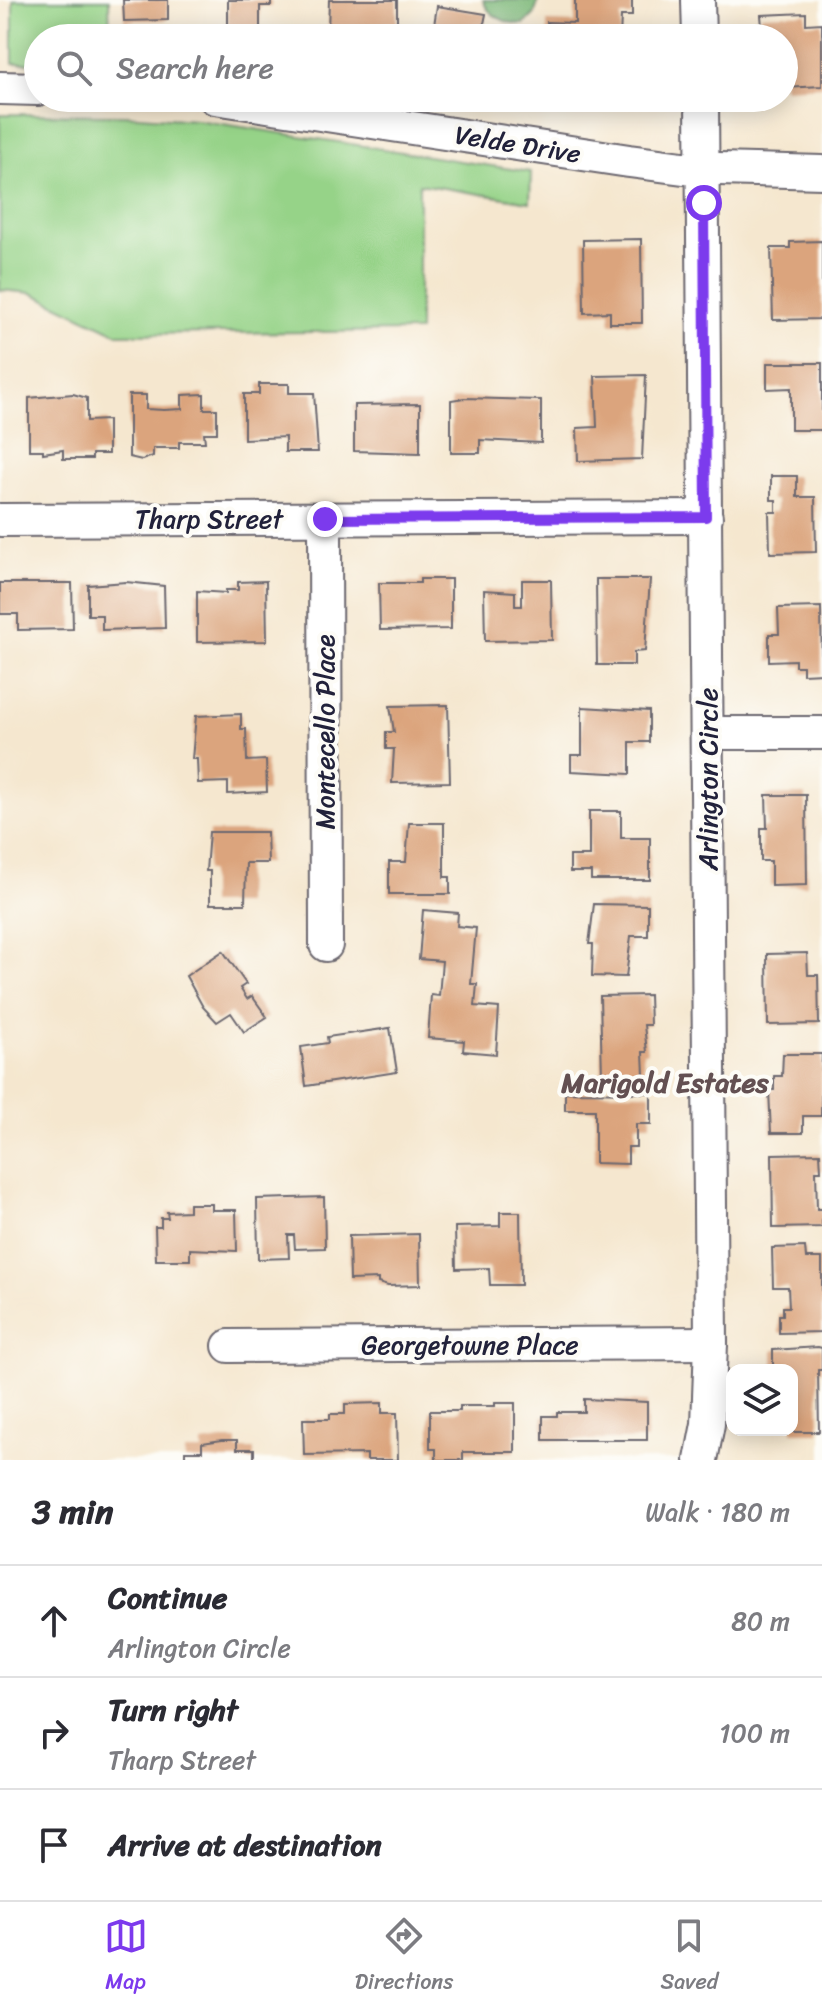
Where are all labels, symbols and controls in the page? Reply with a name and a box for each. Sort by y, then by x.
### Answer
search box [24,24,798,112]
text: Search here [116,41,274,95]
icon: search [52,46,96,90]
street label: Velde Drive [452,111,584,177]
route start [686,185,722,221]
street label: Tharp Street [135,496,284,542]
route end [307,501,343,537]
street label: Montecello Place [302,634,348,830]
street label: Arlington Circle [685,688,731,871]
district label: Marigold Estates [560,1058,770,1107]
street label: Georgetowne Place [361,1322,579,1368]
map controls [726,1364,798,1436]
button: layers [726,1364,798,1436]
text: 3 min [32,1482,113,1542]
text: Walk · 180 m [645,1489,790,1535]
text: Continue [108,1571,227,1625]
text: 80 m [731,1598,790,1644]
icon: ahead [32,1599,76,1643]
text: Arlington Circle [108,1625,291,1671]
text: Turn right [108,1683,238,1737]
text: 100 m [719,1710,790,1756]
icon: right [32,1711,76,1755]
text: Tharp Street [108,1737,256,1783]
text: Arrive at destination [108,1818,382,1872]
icon: arrive [32,1823,76,1867]
tab: Map [104,1914,148,2001]
tab: Directions [355,1914,453,2001]
tab: Saved [660,1914,718,2001]

